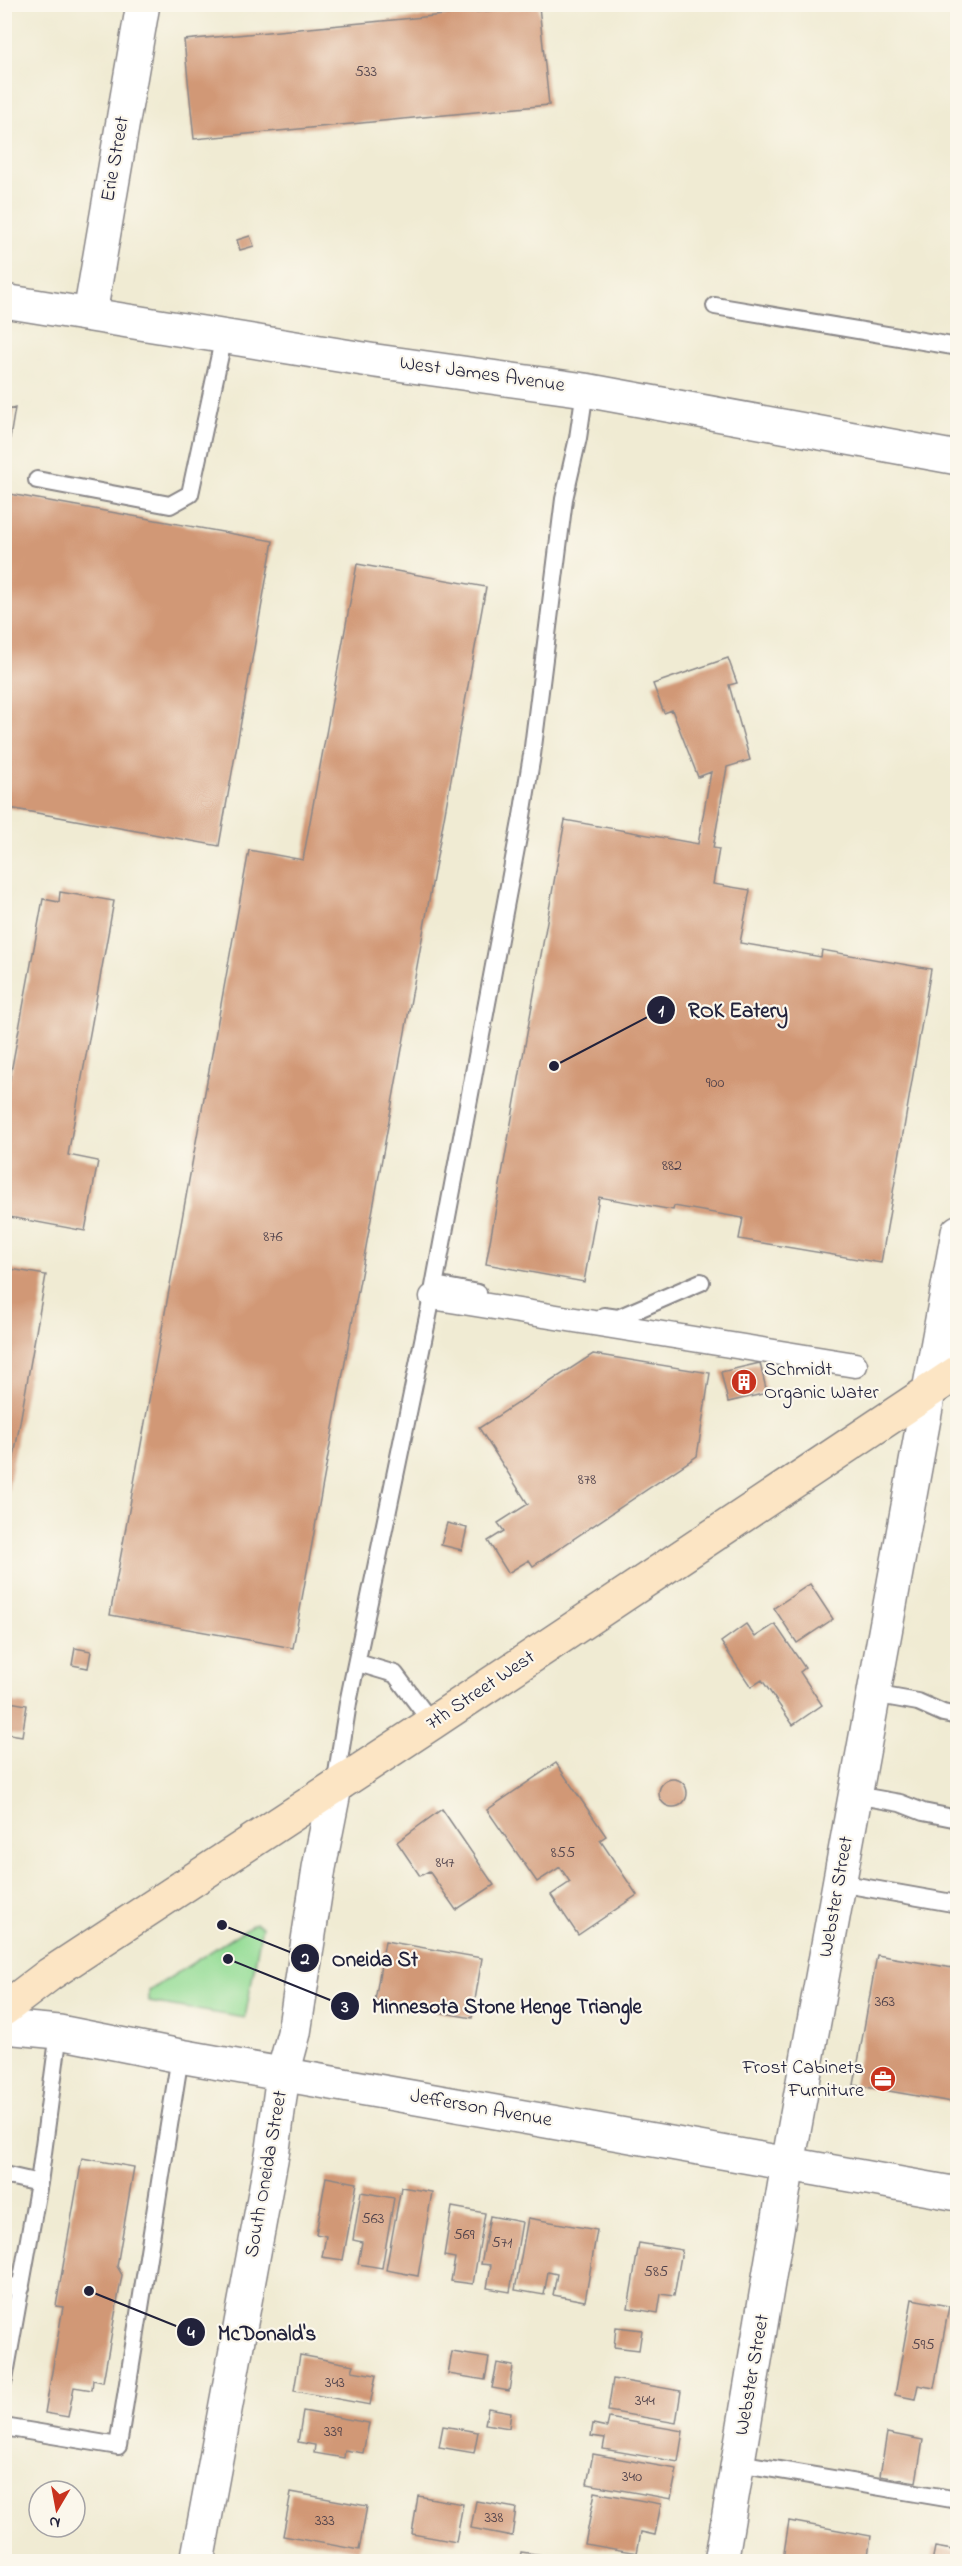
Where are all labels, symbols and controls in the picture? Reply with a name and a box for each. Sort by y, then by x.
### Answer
house number: 533 [355,60,377,84]
street label: Erie Street [94,114,138,204]
street label: West James Avenue [398,349,566,401]
callout: ROK Eatery [646,990,800,1029]
text: ROK Eatery [688,997,788,1029]
text: 1 [658,999,664,1025]
house number: 900 [706,1071,724,1095]
house number: 882 [662,1154,682,1178]
house number: 876 [263,1225,283,1249]
place label: Schmidt Organic Water [764,1356,879,1409]
building icon: Schmidt Organic Water [729,1367,759,1397]
house number: 878 [578,1468,596,1492]
street label: 7th Street West [421,1644,542,1738]
street label: Webster Street [812,1834,862,1960]
house number: 855 [551,1841,575,1865]
house number: 847 [435,1851,455,1875]
callout: Oneida St [290,1939,430,1978]
text: Oneida St [332,1946,419,1976]
text: 2 [300,1947,310,1973]
callout: Minnesota Stone Henge Triangle [330,1986,654,2025]
house number: 363 [875,1990,895,2014]
text: Minnesota Stone Henge Triangle [372,1993,643,2025]
text: 3 [340,1995,349,2021]
place label: Frost Cabinets Furniture [741,2054,864,2106]
office icon: Frost Cabinets Furniture [868,2064,898,2094]
street label: Jefferson Avenue [408,2082,554,2136]
street label: South Oneida Street [238,2088,296,2260]
house number: 563 [362,2207,384,2231]
house number: 569 [453,2223,475,2247]
house number: 571 [492,2231,512,2255]
house number: 585 [644,2260,668,2284]
street label: Webster Street [728,2312,778,2438]
callout: McDonald's [176,2313,328,2352]
text: McDonald's [218,2320,316,2350]
text: 4 [187,2321,195,2347]
house number: 595 [911,2333,935,2357]
house number: 343 [325,2371,345,2395]
house number: 344 [635,2389,655,2413]
house number: 339 [324,2420,342,2444]
house number: 340 [622,2465,642,2489]
north arrow [27,2479,87,2539]
house number: 338 [484,2506,504,2530]
text: N [47,2509,62,2535]
house number: 333 [315,2509,335,2533]

